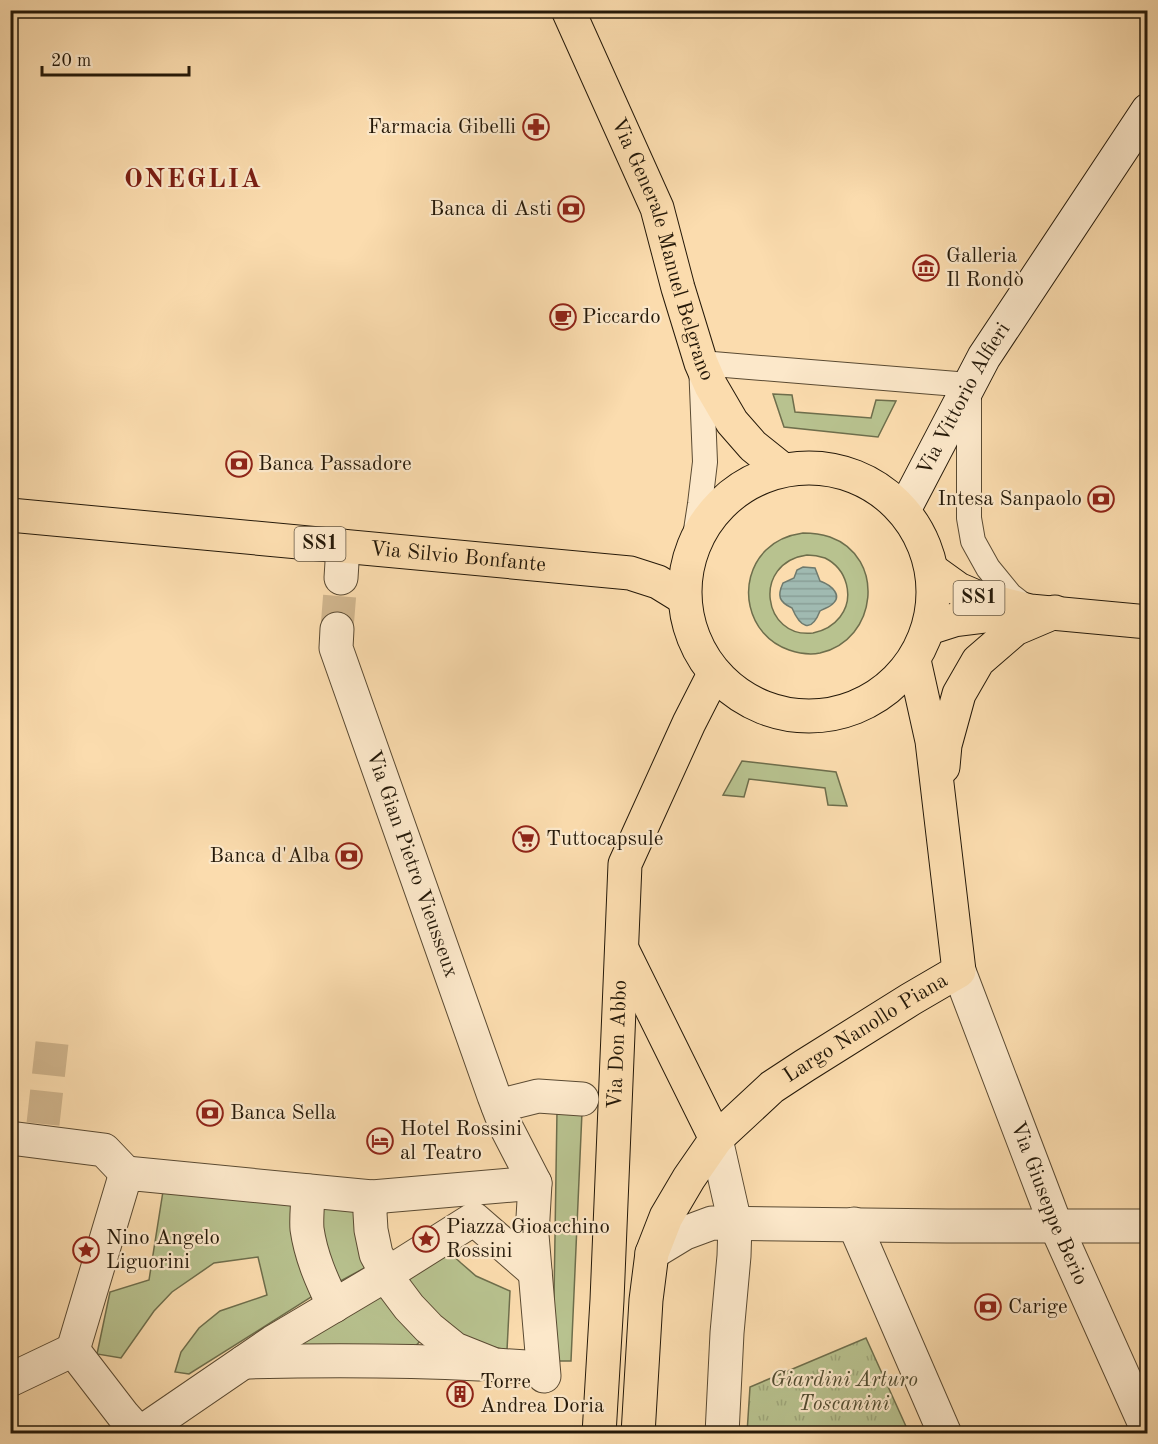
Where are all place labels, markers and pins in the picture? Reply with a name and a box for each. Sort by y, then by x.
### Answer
pharmacy icon: Farmacia Gibelli [521,112,551,142]
place label: Farmacia Gibelli [368,117,516,138]
bank icon: Banca di Asti [556,194,586,224]
place label: Banca di Asti [430,199,552,220]
place label: Galleria Il Rondò [946,246,1024,291]
museum icon: Galleria Il Rondò [911,253,941,283]
cafe icon: Piccardo [548,302,578,332]
place label: Piccardo [582,307,661,328]
bank icon: Banca Passadore [224,449,254,479]
place label: Banca Passadore [258,454,412,475]
bank icon: Intesa Sanpaolo [1086,484,1116,514]
place label: Intesa Sanpaolo [938,489,1082,510]
supermarket icon: Tuttocapsule [511,824,541,854]
place label: Tuttocapsule [546,829,663,850]
bank icon: Banca d'Alba [334,841,364,871]
place label: Banca d'Alba [210,846,330,867]
bank icon: Banca Sella [195,1098,225,1128]
place label: Banca Sella [230,1103,336,1124]
place label: Hotel Rossini al Teatro [400,1119,522,1164]
hotel icon: Hotel Rossini al Teatro [365,1126,395,1156]
place label: Piazza Gioacchino Rossini [446,1217,610,1262]
place icon: Piazza Gioacchino Rossini [411,1224,441,1254]
place label: Nino Angelo Liguorini [106,1228,220,1273]
place icon: Nino Angelo Liguorini [71,1235,101,1265]
bank icon: Carige [973,1292,1003,1322]
place label: Carige [1008,1297,1068,1318]
place label: Torre Andrea Doria [480,1372,604,1417]
building icon: Torre Andrea Doria [445,1379,475,1409]

